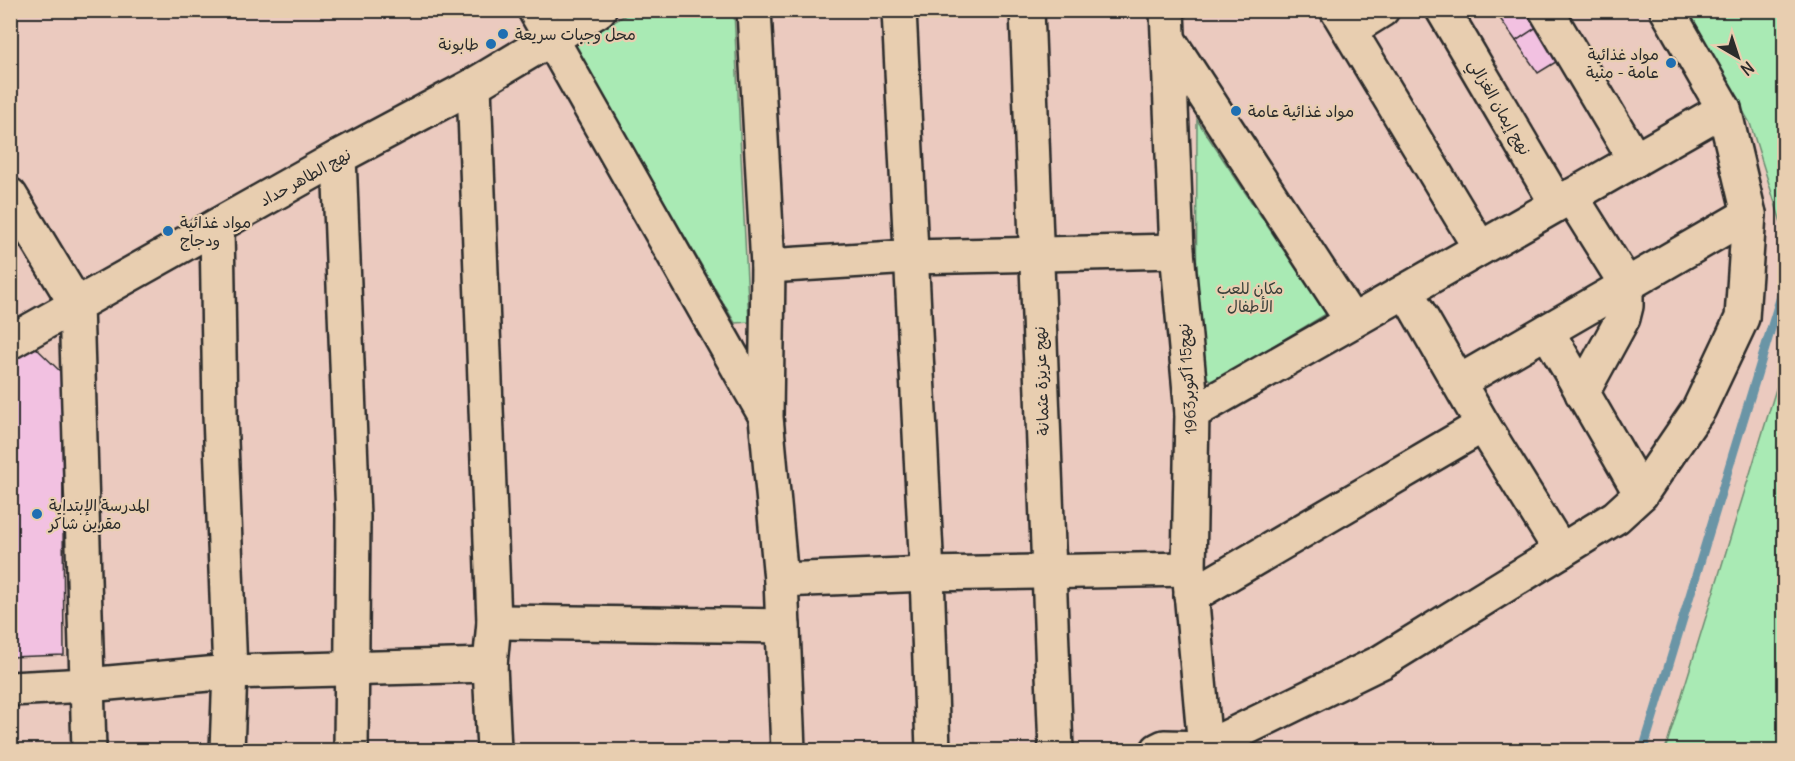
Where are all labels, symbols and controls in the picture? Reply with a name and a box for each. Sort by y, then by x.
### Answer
place label: محل وجبات سريعة [515,24,636,44]
marker: محل وجبات سريعة [496,27,510,41]
north arrow [1708,27,1768,87]
place label: طابونة [439,34,479,55]
marker: طابونة [484,37,498,51]
place label: مواد غذائية عامة - منية [1586,44,1659,82]
street label: نهج إيمان الغزالي [1460,55,1536,161]
marker: مواد غذائية عامة - منية [1664,56,1678,70]
text: N [1737,57,1758,80]
place label: مواد غذائية عامة [1248,101,1354,122]
marker: مواد غذائية عامة [1229,104,1243,118]
street label: نهج الطاهر حداد [256,144,355,211]
place label: مواد غذائية ودجاج [180,212,251,251]
marker: مواد غذائية ودجاج [161,224,175,238]
park label: مكان للعب الأطفال [1217,278,1283,316]
street label: نهج15 أكتوبر1963 [1173,323,1202,435]
street label: نهج عزيزة عثمانة [1029,326,1054,436]
place label: المدرسة الإبتداية مقرين شاكر [47,495,150,533]
marker: المدرسة الإبتداية مقرين شاكر [30,507,44,521]

